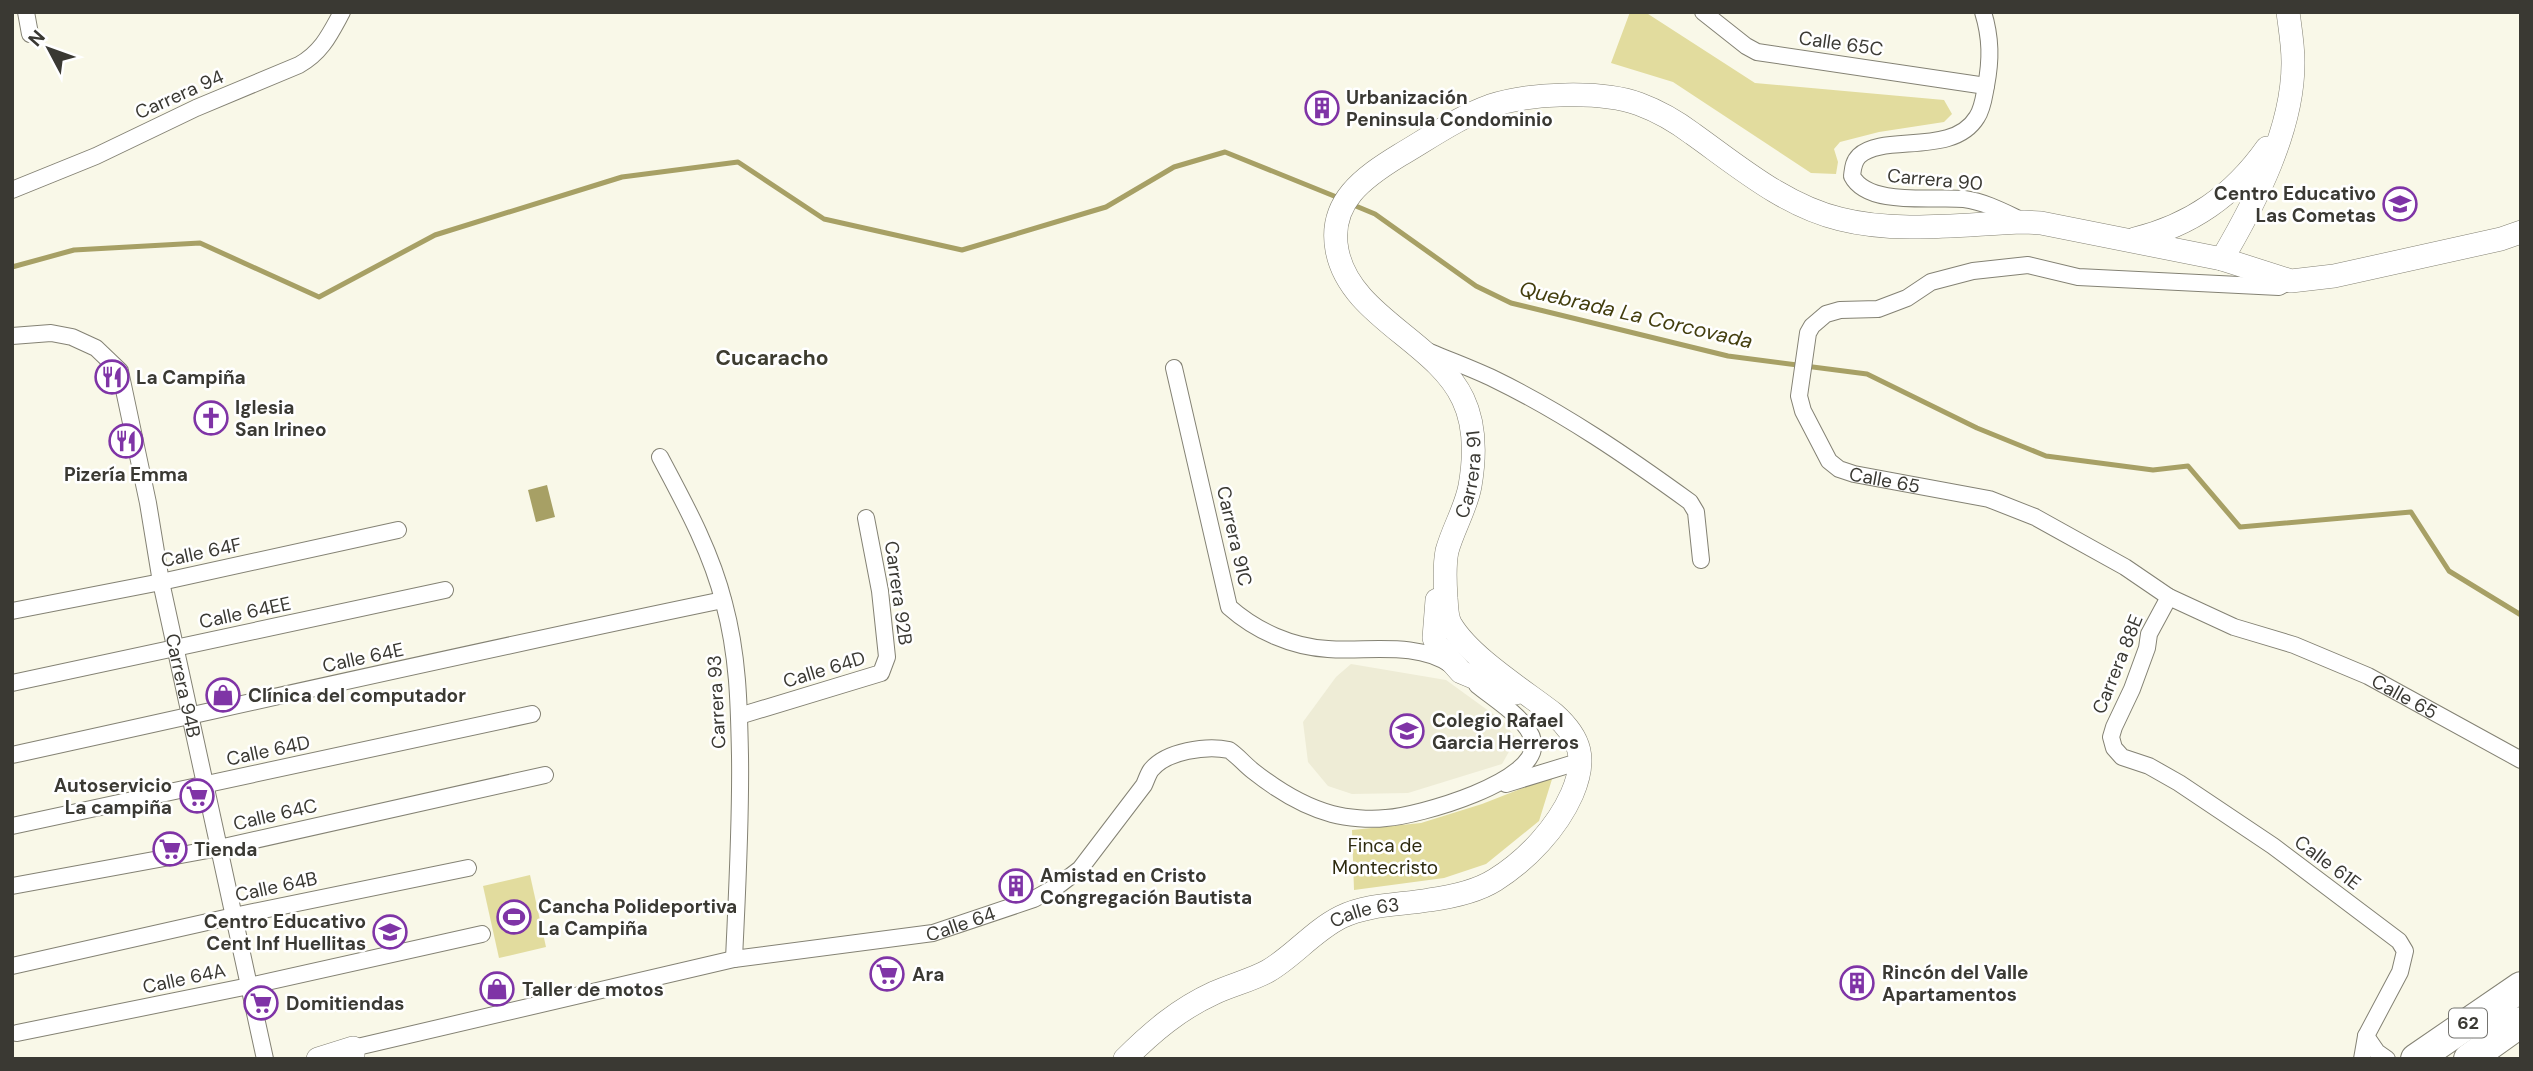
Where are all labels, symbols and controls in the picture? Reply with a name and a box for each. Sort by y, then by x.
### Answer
north arrow [14,14,84,84]
text: N [23,25,51,52]
street label: Calle 65C [1797,25,1885,62]
street label: Carrera 94 [131,64,227,125]
place label: Urbanización Peninsula Condominio [1346,85,1553,132]
building icon: Urbanización Peninsula Condominio [1303,89,1341,127]
street label: Carrera 90 [1886,163,1984,196]
place label: Centro Educativo Las Cometas [2214,181,2376,228]
school or university icon: Centro Educativo Las Cometas [2381,185,2419,223]
water label: Quebrada La Corcovada [1517,275,1755,355]
district label: Cucaracho [716,344,828,372]
restaurant icon: La Campiña [93,358,131,396]
place label: La Campiña [136,365,246,390]
place label: Iglesia San Irineo [235,395,327,442]
church icon: Iglesia San Irineo [192,399,230,437]
restaurant icon: Pizería Emma [107,422,145,460]
street label: Carrera 91 [1449,429,1487,522]
street label: Calle 65 [1847,461,1922,499]
place label: Pizería Emma [64,462,188,487]
street label: Carrera 91C [1211,484,1258,589]
street label: Calle 64F [158,532,244,573]
street label: Carrera 92B [879,539,918,647]
street label: Calle 64EE [197,591,293,634]
street label: Carrera 88E [2086,611,2149,717]
street label: Carrera 94B [160,631,207,740]
street label: Calle 64E [320,637,406,678]
street label: Calle 64D [780,645,868,694]
street label: Carrera 93 [702,655,731,749]
street label: Calle 65 [2367,668,2442,725]
shop icon: Clínica del computador [204,676,242,714]
place label: Clínica del computador [248,683,466,708]
place label: Colegio Rafael Garcia Herreros [1432,708,1579,755]
school or university icon: Colegio Rafael Garcia Herreros [1388,712,1426,750]
street label: Calle 64D [224,729,312,772]
place label: Autoservicio La campiña [54,773,172,820]
supermarket icon: Autoservicio La campiña [178,777,216,815]
street label: Calle 64C [231,793,320,836]
street label: Calle 61E [2289,829,2366,896]
supermarket icon: Tienda [151,830,189,868]
park label: Finca de Montecristo [1332,833,1438,880]
place label: Tienda [194,837,257,862]
place label: Amistad en Cristo Congregación Bautista [1040,863,1252,910]
street label: Calle 64B [233,866,319,907]
building icon: Amistad en Cristo Congregación Bautista [997,867,1035,905]
street label: Calle 63 [1325,892,1401,934]
place label: Cancha Polideportiva La Campiña [538,894,737,941]
sports icon: Cancha Polideportiva La Campiña [495,898,533,936]
street label: Calle 64 [925,901,999,947]
place label: Centro Educativo Cent Inf Huellitas [204,909,366,956]
school or university icon: Centro Educativo Cent Inf Huellitas [371,913,409,951]
supermarket icon: Ara [868,955,906,993]
street label: Calle 64A [140,957,228,999]
place label: Rincón del Valle Apartamentos [1882,960,2029,1007]
place label: Ara [912,962,944,987]
building icon: Rincón del Valle Apartamentos [1838,964,1876,1002]
shop icon: Taller de motos [478,970,516,1008]
place label: Taller de motos [522,977,664,1002]
supermarket icon: Domitiendas [242,984,280,1022]
place label: Domitiendas [286,991,404,1016]
road number: 62 [2449,1008,2487,1038]

